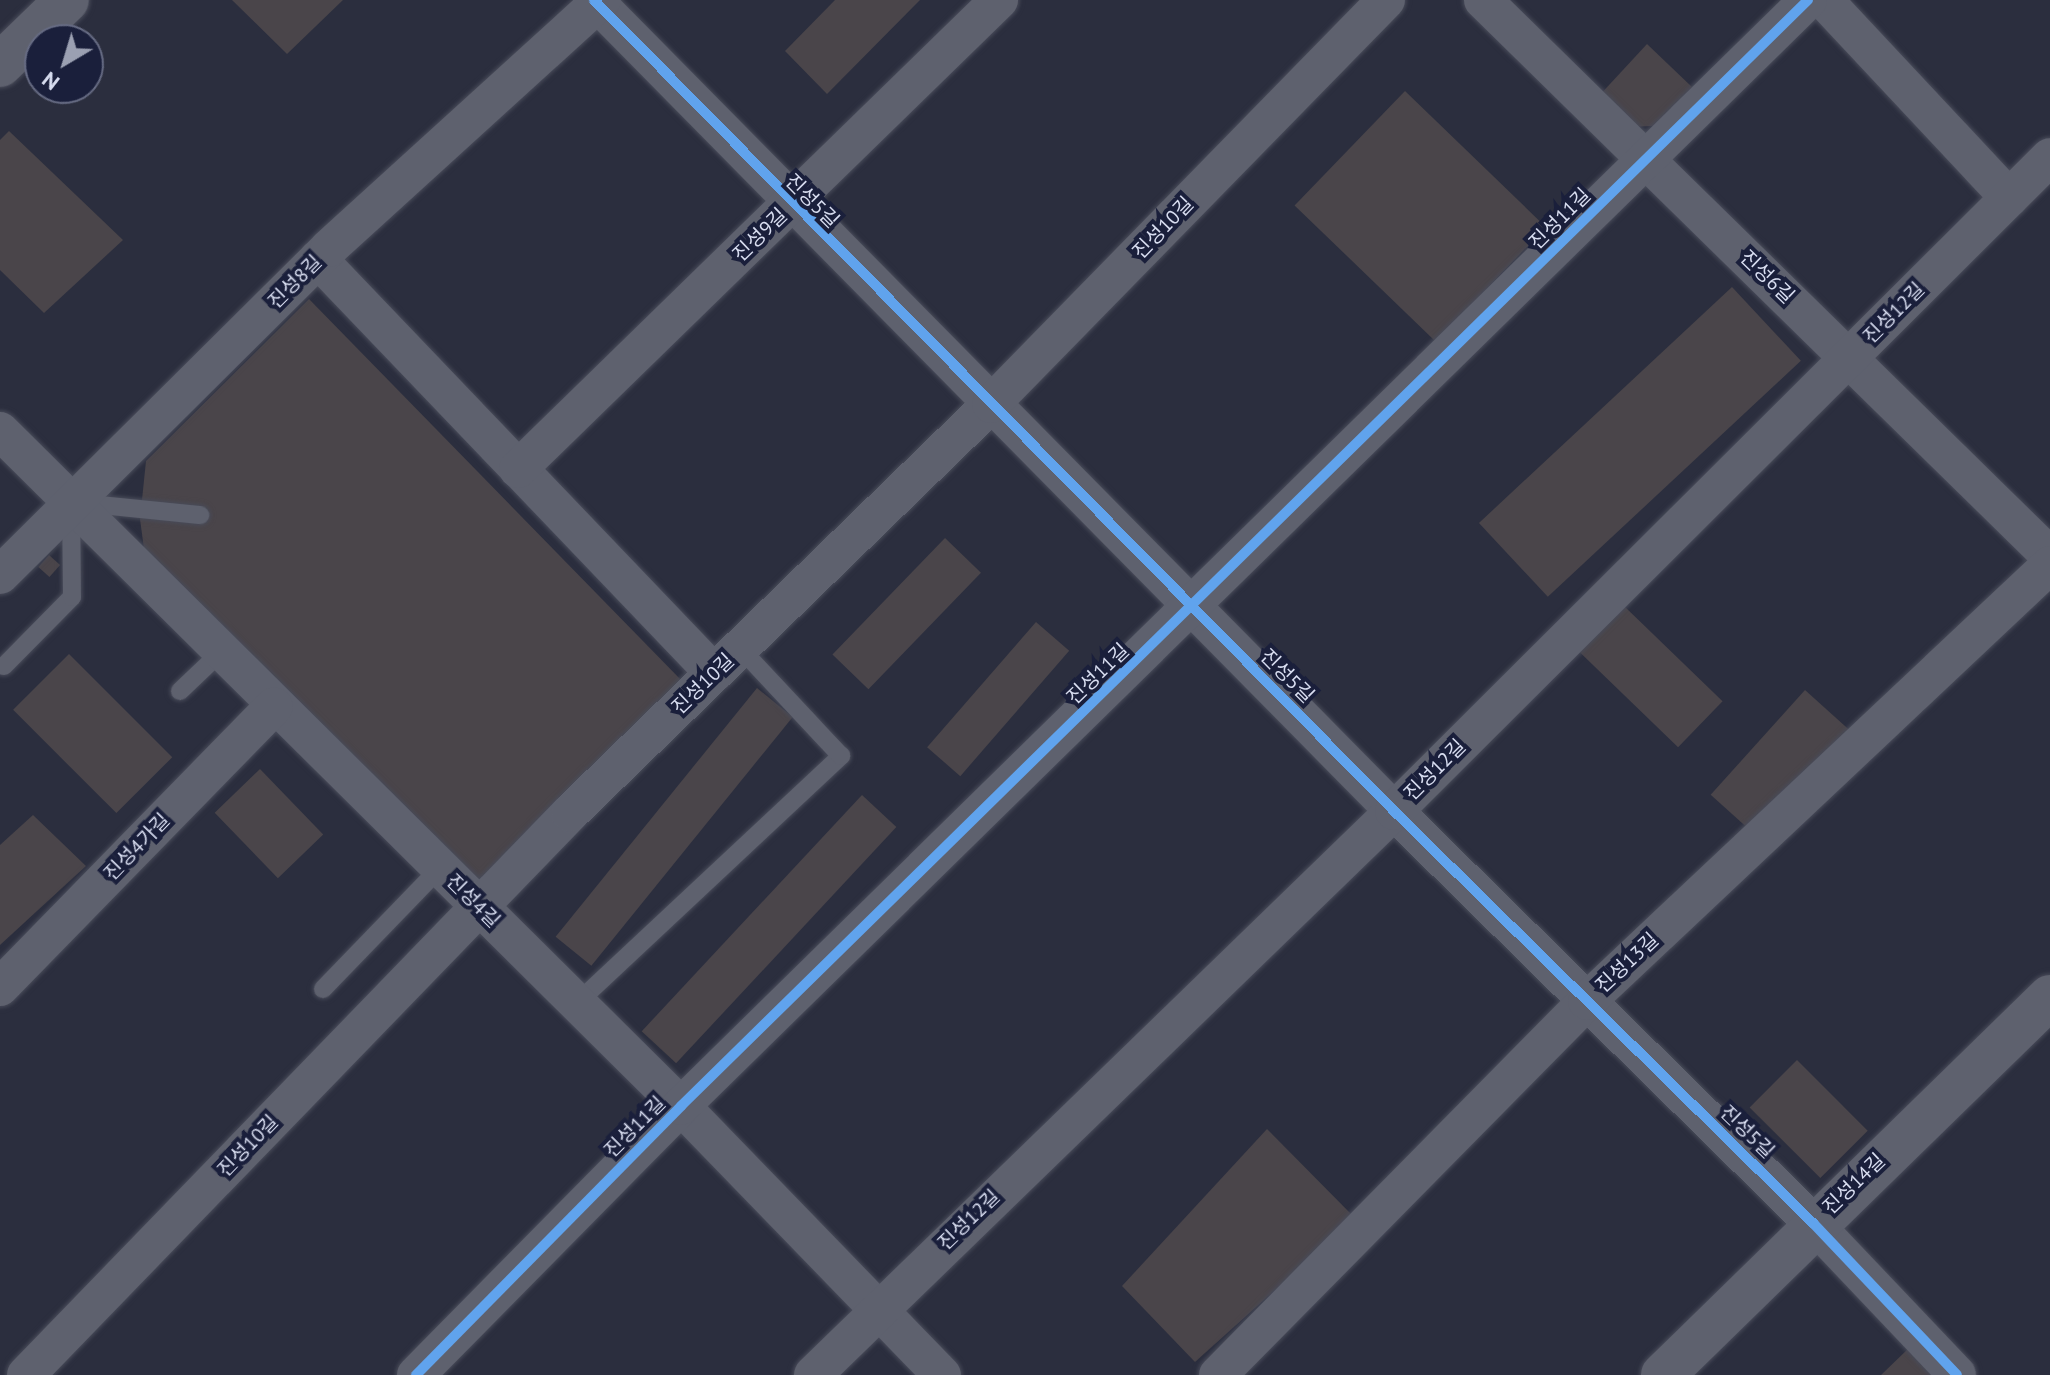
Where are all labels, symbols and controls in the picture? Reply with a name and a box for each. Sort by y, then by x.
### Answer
north arrow [24,24,104,104]
text: N [36,66,65,97]
street label: 진성5길 [780,169,844,233]
street label: 진성11길 [1524,183,1596,255]
street label: 진성10길 [1128,192,1198,264]
street label: 진성9길 [728,203,792,267]
street label: 진성6길 [1735,245,1799,309]
street label: 진성8길 [263,250,327,314]
street label: 진성12길 [1858,277,1930,349]
street label: 진성11길 [1062,639,1134,709]
street label: 진성5길 [1255,644,1319,708]
street label: 진성10길 [667,649,739,719]
street label: 진성12길 [1399,734,1471,806]
street label: 진성4가길 [99,808,175,886]
street label: 진성4길 [441,869,505,933]
street label: 진성13길 [1591,928,1663,998]
street label: 진성11길 [599,1091,671,1163]
street label: 진성5길 [1715,1100,1779,1164]
street label: 진성10길 [213,1110,283,1182]
street label: 진성14길 [1818,1149,1890,1219]
street label: 진성12길 [933,1185,1005,1255]

